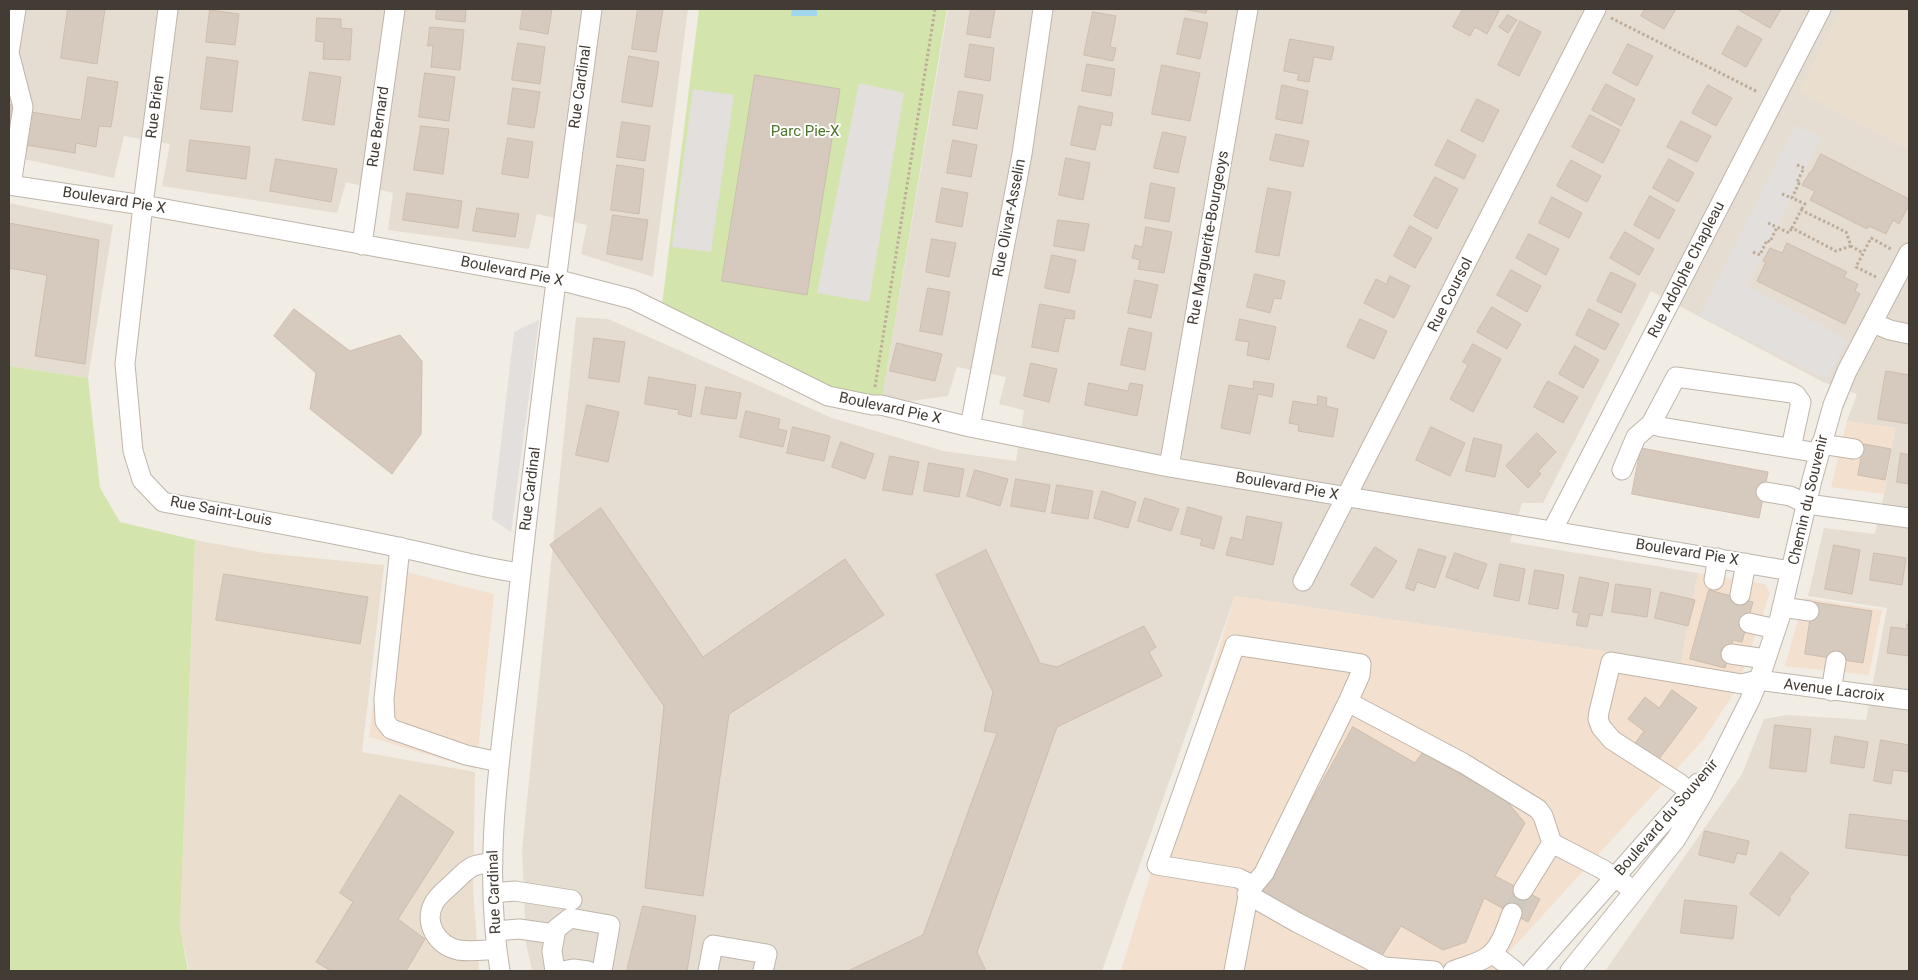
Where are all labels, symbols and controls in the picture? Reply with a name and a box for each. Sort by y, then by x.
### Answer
street label: Rue Cardinal [566,44,596,130]
street label: Rue Brien [143,74,169,140]
street label: Rue Bernard [364,85,394,169]
park label: Parc Pie-X [771,123,839,141]
street label: Rue Marguerite-Bourgeoys [1185,150,1233,326]
street label: Rue Olivar-Asselin [990,157,1030,279]
street label: Boulevard Pie X [61,184,167,218]
street label: Rue Adolphe Chapleau [1645,199,1729,341]
street label: Boulevard Pie X [459,253,565,291]
street label: Rue Coursol [1425,255,1477,335]
street label: Boulevard Pie X [837,389,943,429]
street label: Chemin du Souvenir [1785,433,1833,567]
street label: Rue Cardinal [517,446,545,532]
street label: Boulevard Pie X [1234,469,1340,505]
street label: Rue Saint-Louis [168,493,274,531]
street label: Boulevard Pie X [1634,536,1740,570]
street label: Avenue Lacroix [1783,676,1885,706]
street label: Boulevard du Souvenir [1612,756,1722,880]
street label: Rue Cardinal [485,850,505,934]

